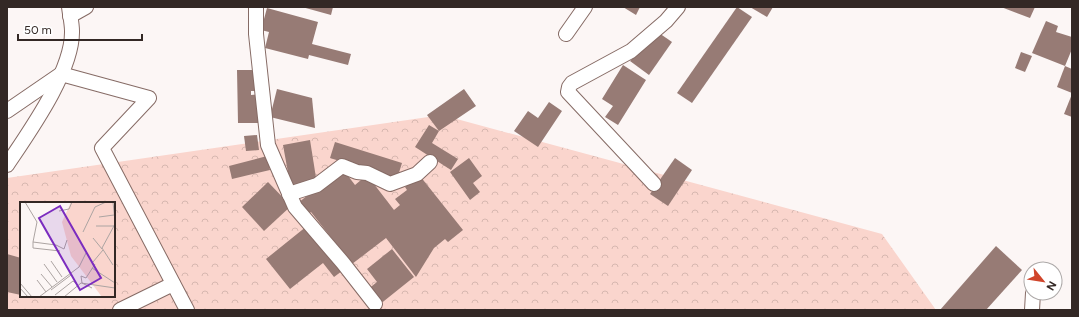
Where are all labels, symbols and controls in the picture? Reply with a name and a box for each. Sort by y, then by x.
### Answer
scale bar [18,16,142,42]
text: 50 m [24,23,52,37]
inset map [20,202,115,297]
north arrow [1023,261,1063,301]
text: N [1043,279,1059,293]

